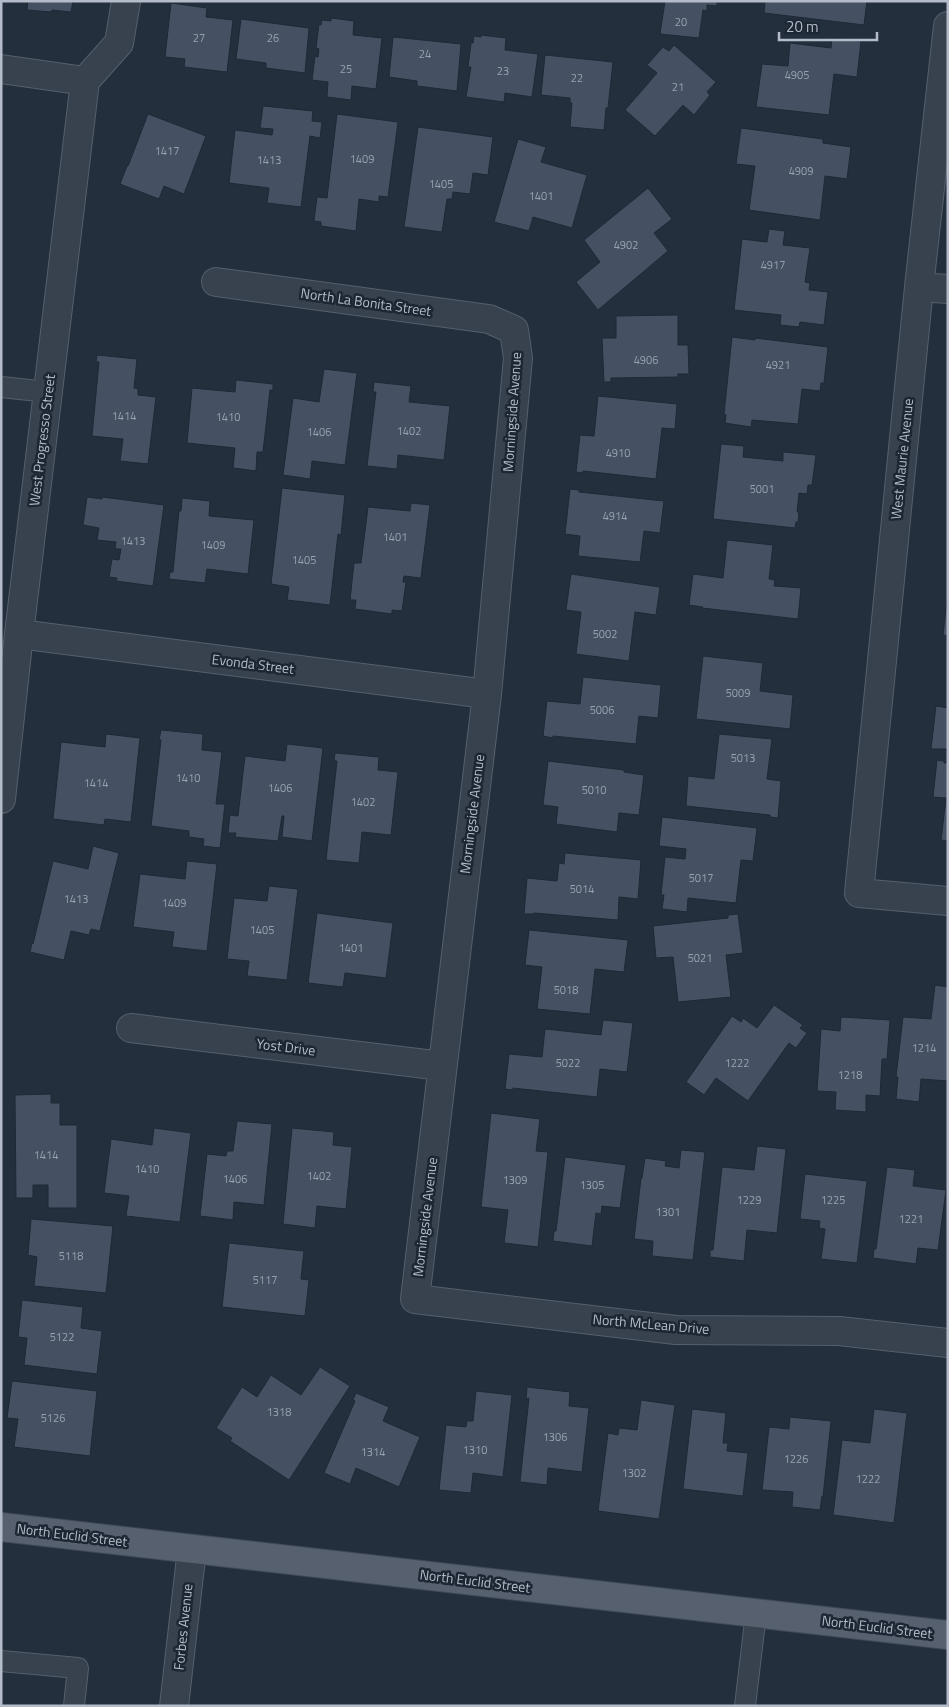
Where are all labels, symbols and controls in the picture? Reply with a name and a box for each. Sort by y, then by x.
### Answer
scale bar [779,10,876,42]
house number: 20 [675,14,687,30]
text: 20 m [786,15,819,38]
house number: 27 [193,30,205,46]
house number: 26 [267,30,279,46]
house number: 24 [419,46,431,62]
house number: 25 [340,61,352,77]
house number: 23 [497,63,509,79]
house number: 4905 [785,67,809,83]
house number: 22 [571,70,583,86]
house number: 21 [672,79,684,95]
house number: 1417 [155,143,179,159]
house number: 1409 [350,151,374,167]
house number: 1413 [257,152,281,168]
house number: 4909 [789,163,813,179]
house number: 1405 [429,176,453,192]
house number: 1401 [529,188,553,204]
house number: 4902 [614,237,638,253]
house number: 4917 [761,257,785,273]
street label: North La Bonita Street [299,282,433,321]
street label: Morningside Avenue [497,351,526,473]
house number: 4906 [634,352,658,368]
house number: 4921 [766,357,790,373]
street label: West Progresso Street [23,373,60,507]
street label: West Maurie Avenue [885,397,918,521]
house number: 1414 [112,408,136,424]
house number: 1410 [216,409,240,425]
house number: 1402 [397,423,421,439]
house number: 1406 [307,424,331,440]
house number: 4910 [606,445,630,461]
house number: 5001 [750,481,774,497]
house number: 4914 [603,508,627,524]
house number: 1401 [383,529,407,545]
house number: 1413 [121,533,145,549]
house number: 1409 [201,537,225,553]
house number: 1405 [292,552,316,568]
house number: 5002 [593,626,617,642]
street label: Evonda Street [211,648,295,679]
house number: 5009 [726,685,750,701]
house number: 5006 [590,702,614,718]
house number: 5013 [731,750,755,766]
street label: Morningside Avenue [454,753,489,875]
house number: 1410 [176,770,200,786]
house number: 1414 [84,775,108,791]
house number: 1406 [268,780,292,796]
house number: 5010 [582,782,606,798]
house number: 1402 [351,794,375,810]
house number: 5017 [689,870,713,886]
house number: 5014 [570,881,594,897]
house number: 1413 [64,891,88,907]
house number: 1409 [162,895,186,911]
house number: 1405 [250,922,274,938]
house number: 1401 [339,940,363,956]
house number: 5021 [688,950,712,966]
house number: 5018 [554,982,578,998]
street label: Yost Drive [255,1032,317,1061]
house number: 1214 [912,1040,936,1056]
house number: 5022 [556,1055,580,1071]
house number: 1222 [725,1055,749,1071]
house number: 1218 [838,1067,862,1083]
house number: 1414 [34,1147,58,1163]
street label: Morningside Avenue [407,1156,442,1278]
house number: 1410 [135,1161,159,1177]
house number: 1402 [307,1168,331,1184]
house number: 1406 [223,1171,247,1187]
house number: 1309 [503,1172,527,1188]
house number: 1305 [580,1177,604,1193]
house number: 1229 [737,1192,761,1208]
house number: 1225 [821,1192,845,1208]
house number: 1301 [656,1204,680,1220]
house number: 1221 [899,1211,923,1227]
house number: 5118 [59,1248,83,1264]
house number: 5117 [253,1272,277,1288]
street label: North McLean Drive [592,1308,710,1339]
house number: 5122 [50,1329,74,1345]
house number: 1318 [267,1404,291,1420]
house number: 5126 [41,1410,65,1426]
house number: 1306 [543,1429,567,1445]
house number: 1310 [463,1442,487,1458]
house number: 1314 [361,1444,385,1460]
house number: 1226 [784,1451,808,1467]
house number: 1302 [622,1465,646,1481]
house number: 1222 [856,1471,880,1487]
street label: North Euclid Street [16,1517,129,1552]
street label: North Euclid Street [419,1563,532,1598]
street label: Forbes Avenue [168,1583,198,1671]
street label: North Euclid Street [821,1609,934,1644]

